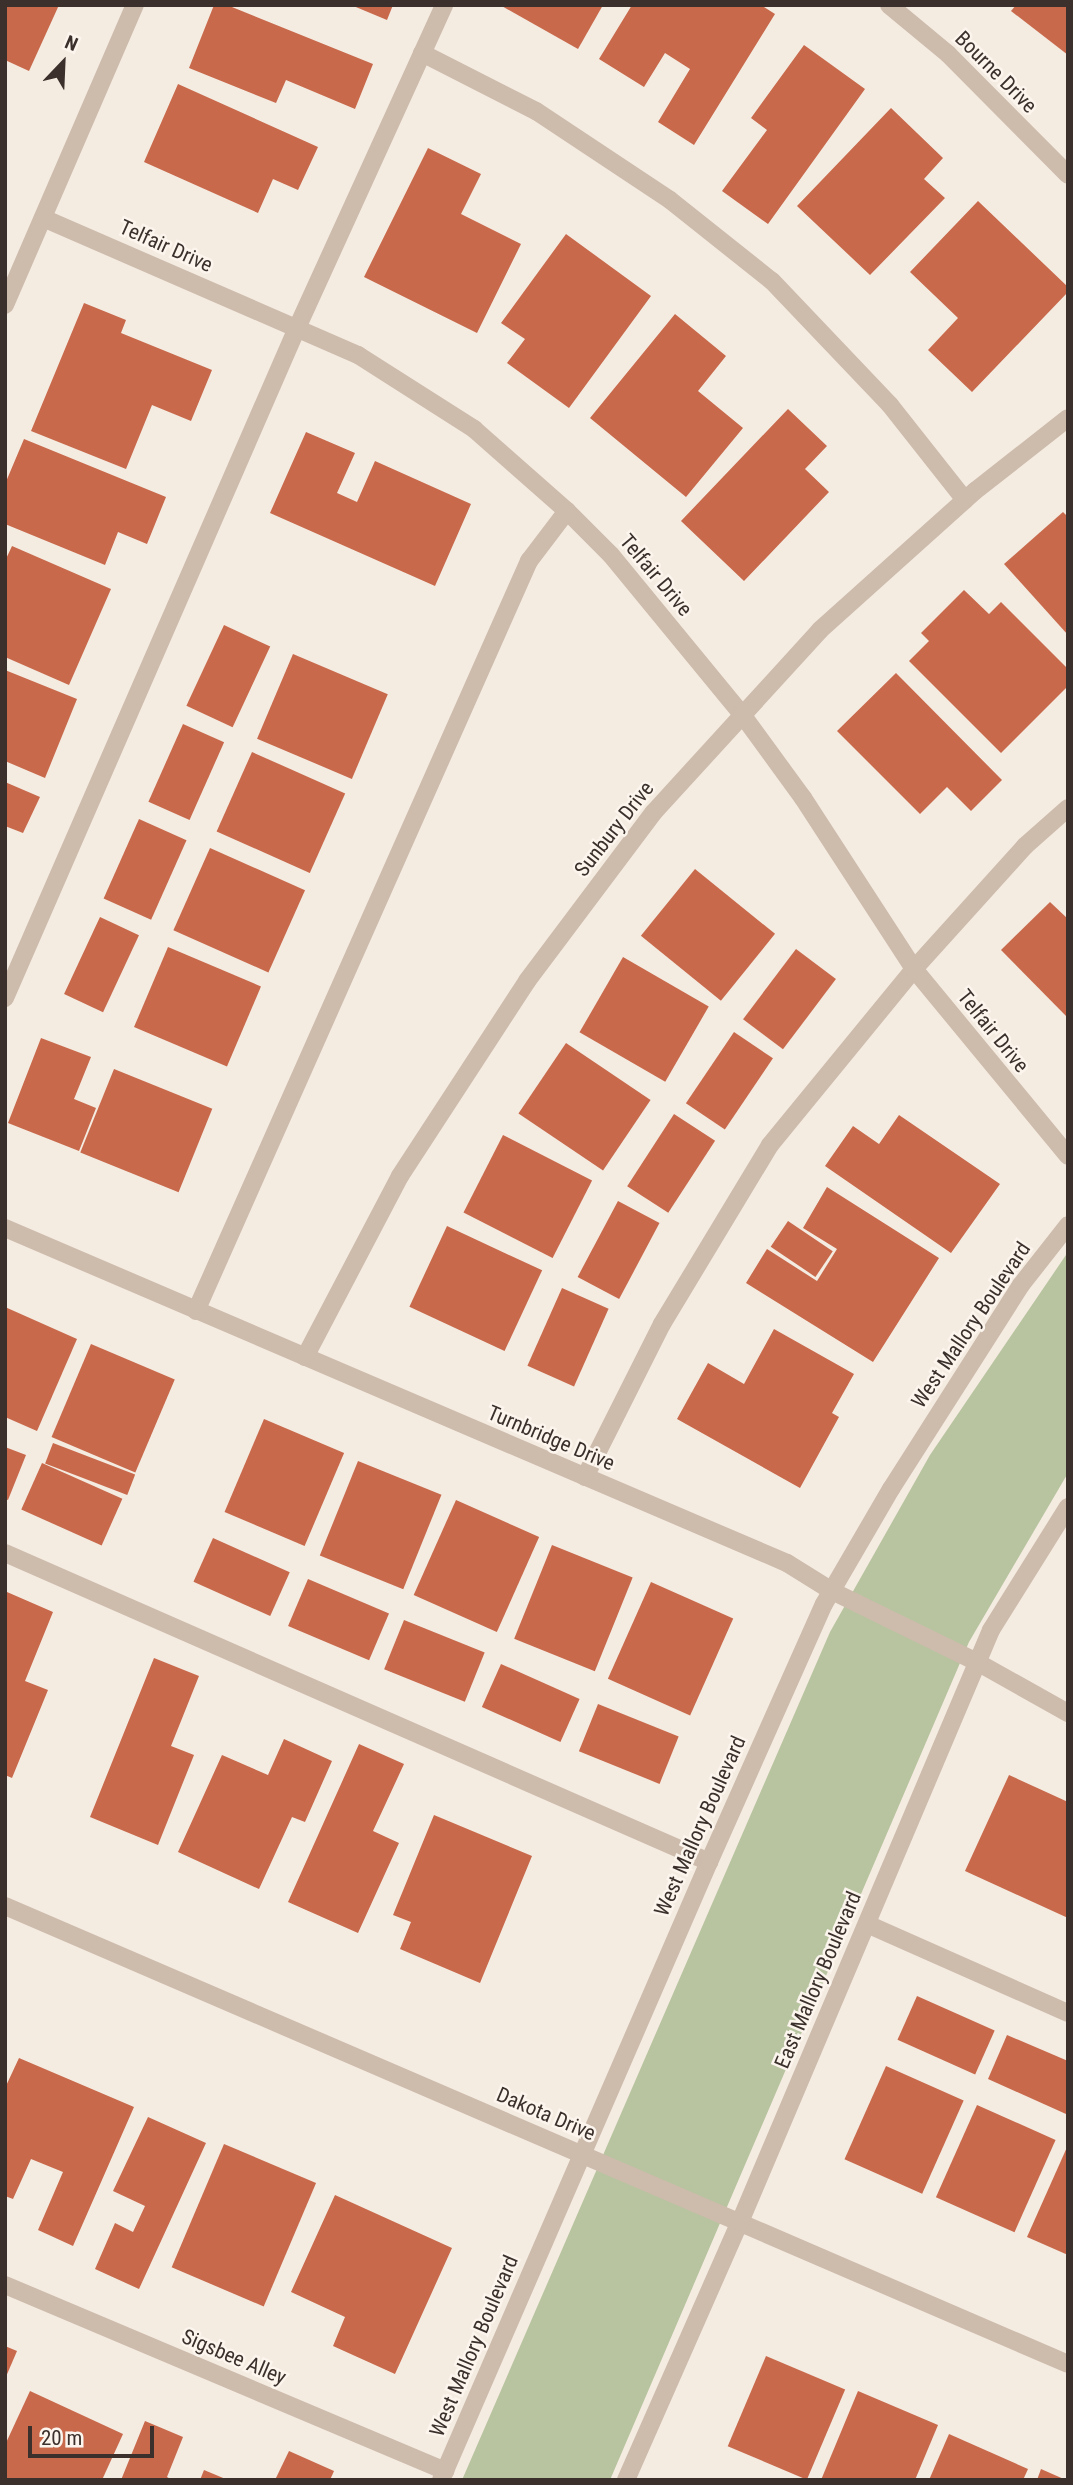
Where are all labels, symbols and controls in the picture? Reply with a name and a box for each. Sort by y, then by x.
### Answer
street label: Bourne Drive [950,26,1042,118]
north arrow [28,28,98,98]
text: N [62,30,81,56]
street label: Telfair Drive [116,214,216,278]
street label: Telfair Drive [614,529,698,621]
street label: Sunbury Drive [569,776,659,882]
street label: Telfair Drive [952,985,1034,1077]
street label: West Mallory Boulevard [906,1237,1036,1413]
street label: Turnbridge Drive [484,1400,618,1476]
street label: West Mallory Boulevard [649,1732,751,1920]
street label: East Mallory Boulevard [769,1888,867,2072]
street label: Dakota Drive [493,2082,599,2146]
street label: West Mallory Boulevard [424,2252,524,2440]
street label: Sigsbee Alley [178,2324,290,2390]
scale bar [32,2412,158,2456]
text: 20 m [41,2426,82,2450]

